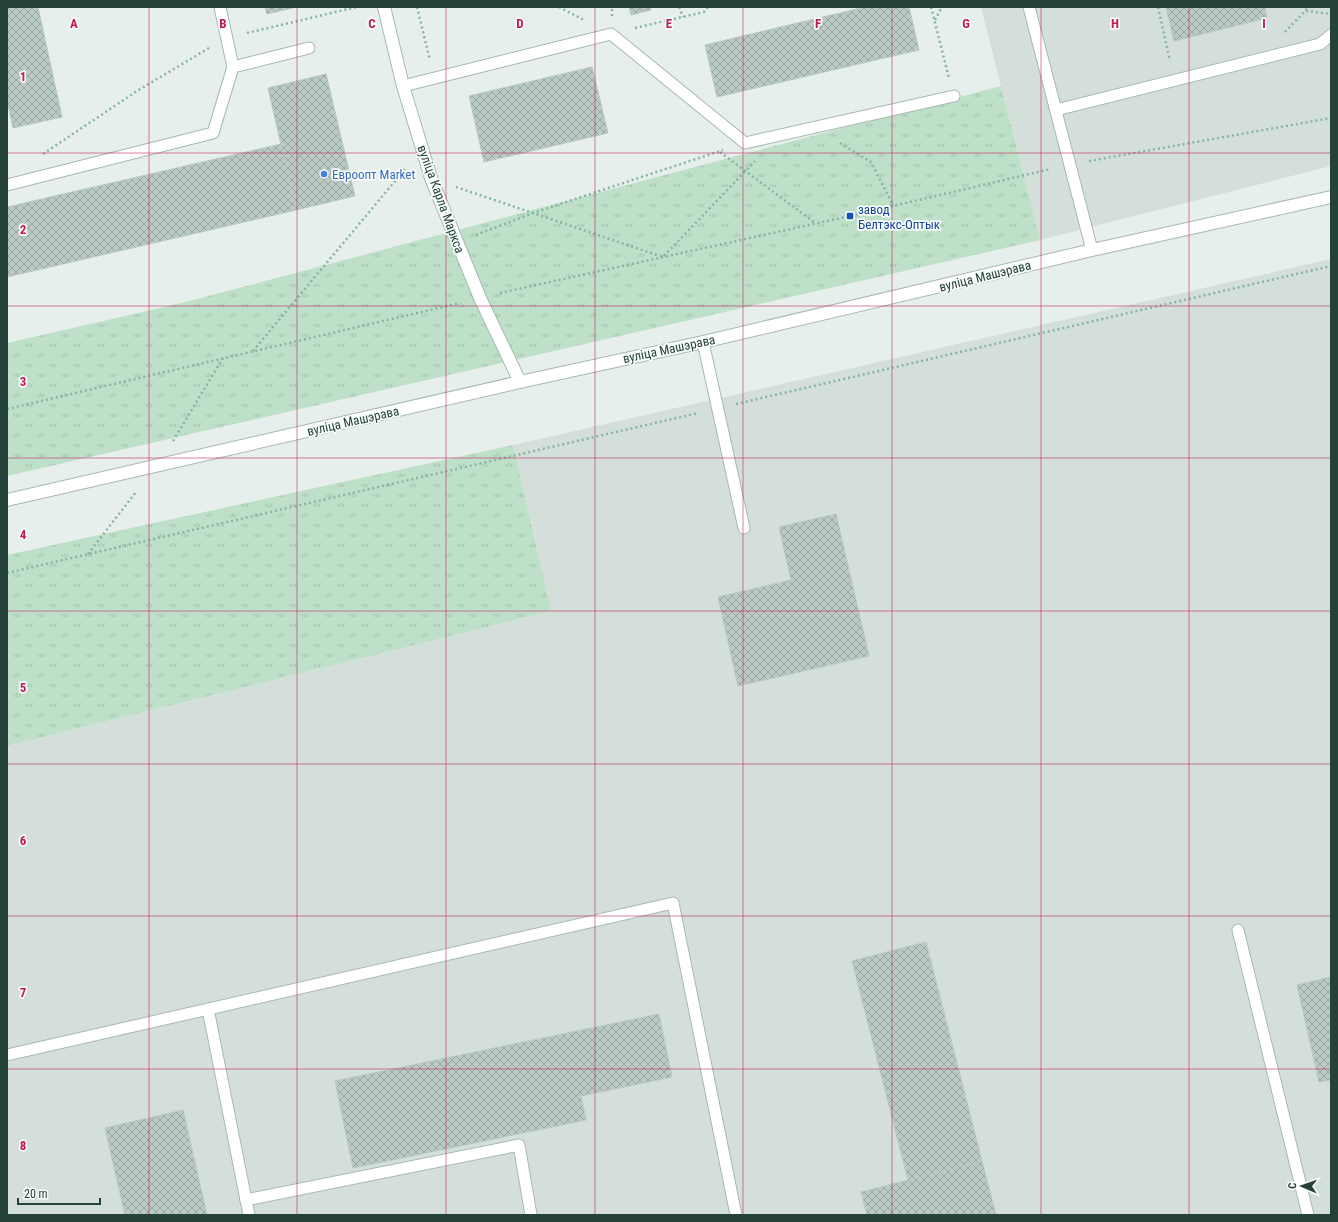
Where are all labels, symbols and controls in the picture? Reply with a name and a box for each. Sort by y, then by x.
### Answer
text: A [70,16,78,31]
text: B [219,16,227,31]
text: C [368,16,376,31]
text: D [516,16,524,31]
text: E [666,16,673,31]
text: F [815,16,821,31]
text: G [962,16,970,31]
text: H [1111,16,1119,31]
text: I [1262,16,1266,31]
text: 1 [20,69,26,84]
street label: вуліца Карла Маркса [414,143,468,255]
place label: Евроопт Market [332,167,415,182]
marker: Евроопт Market [319,169,329,179]
place label: завод Белтэкс-Оптык [858,202,941,232]
marker: завод Белтэкс-Оптык [845,211,855,221]
text: 2 [20,222,27,237]
street label: вуліца Машэрава [938,257,1032,295]
street label: вуліца Машэрава [621,332,717,366]
text: 3 [20,374,26,389]
street label: вуліца Машэрава [306,403,400,439]
text: 4 [20,527,27,542]
text: 5 [20,680,27,695]
text: 6 [20,833,27,848]
text: 7 [20,985,27,1000]
text: 8 [20,1138,26,1153]
north arrow [1282,1166,1322,1206]
scale bar [18,1180,100,1206]
text: С [1286,1182,1299,1189]
text: 20 m [24,1187,48,1201]

